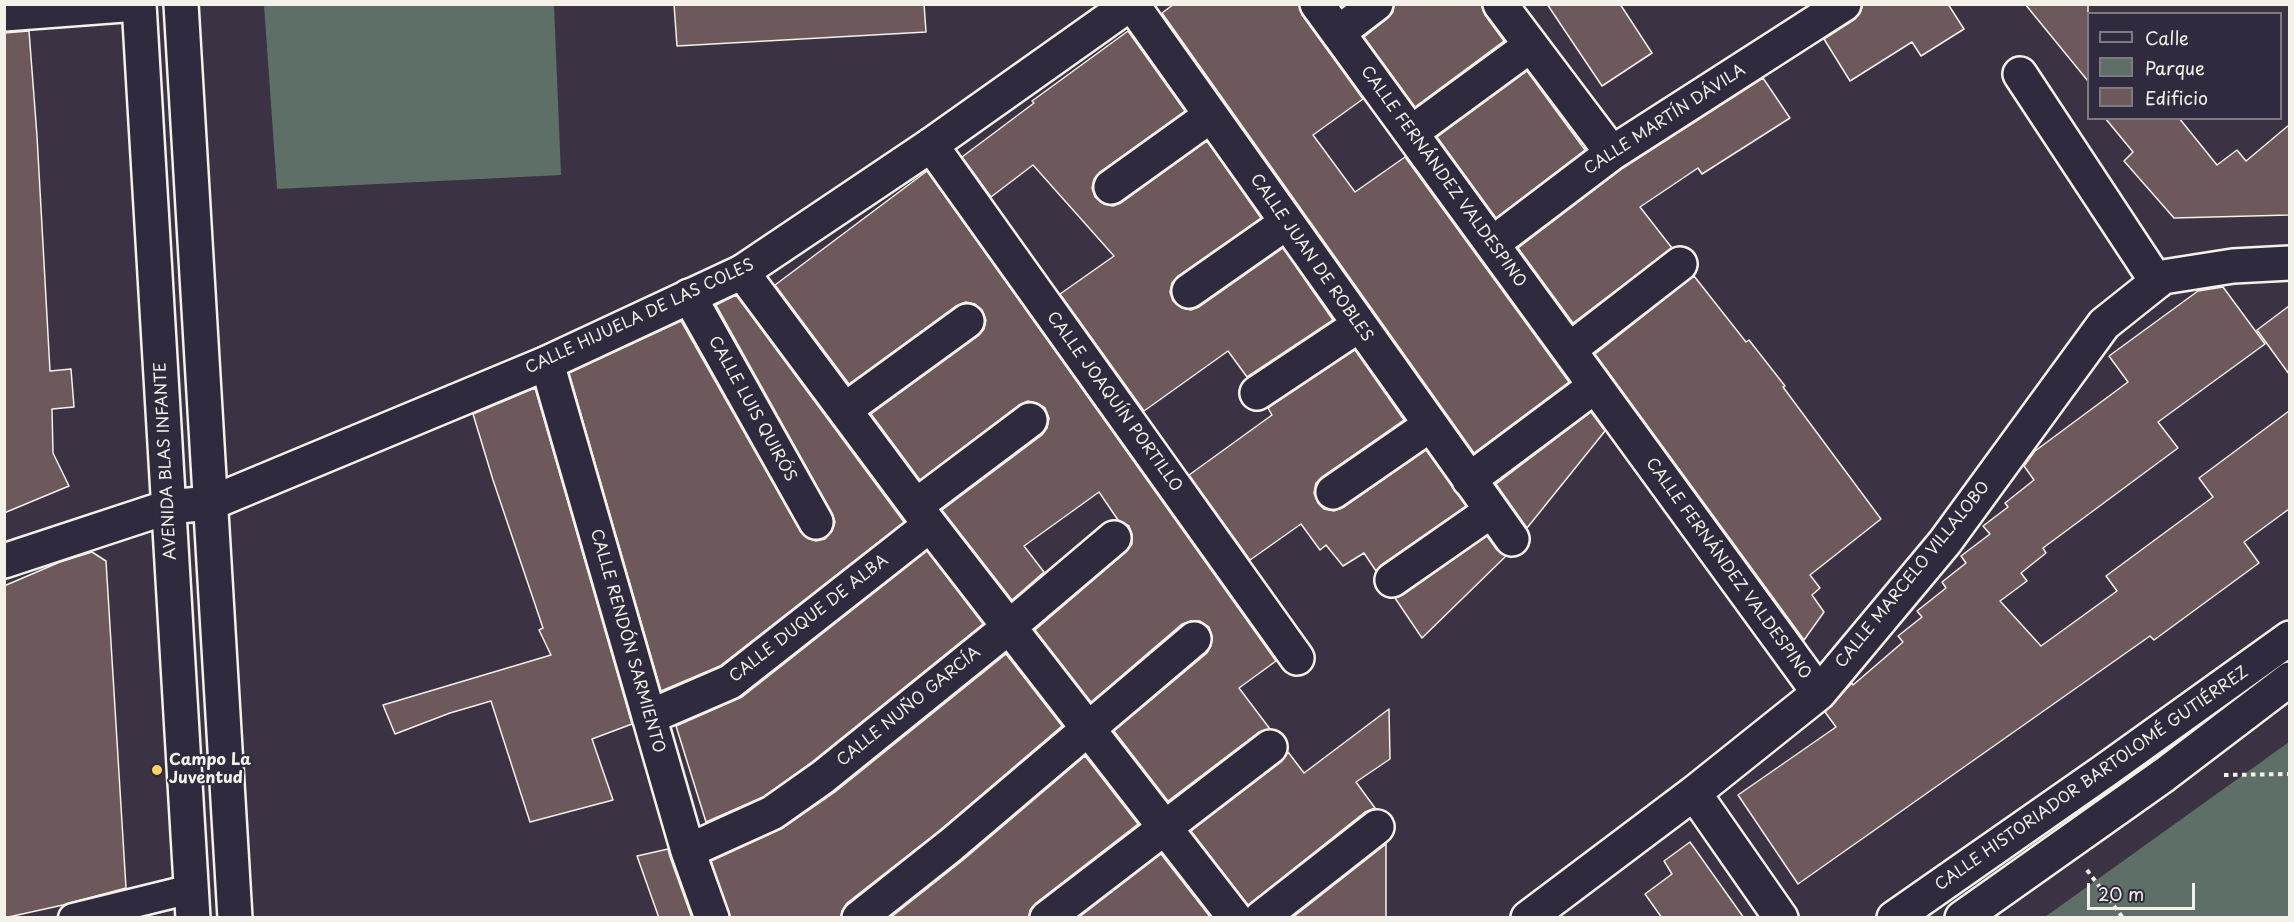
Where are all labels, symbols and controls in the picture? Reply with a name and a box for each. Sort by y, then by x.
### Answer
legend [2087,12,2282,120]
text: Calle [2145,24,2189,51]
text: Parque [2145,54,2205,81]
street label: CALLE MARTÍN DÁVILA [1581,61,1749,179]
street label: CALLE FERNÁNDEZ VALDESPINO [1356,63,1530,291]
text: Edificio [2145,84,2208,111]
street label: CALLE JUAN DE ROBLES [1246,170,1376,346]
street label: CALLE HIJUELA DE LAS COLES [523,255,757,379]
street label: CALLE JOAQUÍN PORTILLO [1042,308,1186,496]
street label: CALLE LUIS QUIRÓS [704,333,800,485]
street label: AVENIDA BLAS INFANTE [151,361,181,561]
street label: CALLE FERNÁNDEZ VALDESPINO [1641,455,1815,683]
street label: CALLE MARCELO VILLALOBO [1832,478,1994,672]
street label: CALLE RENDÓN SARMIENTO [586,527,668,755]
street label: CALLE DUQUE DE ALBA [726,551,892,687]
street label: CALLE NUÑO GARCÍA [833,643,985,771]
street label: CALLE HISTORIADOR BARTOLOMÉ GUTIÉRREZ [1932,663,2252,895]
place label: Campo La Juventud [169,751,251,789]
marker: Campo La Juventud [150,763,164,777]
scale bar [2090,871,2198,909]
text: 20 m [2098,880,2144,907]

